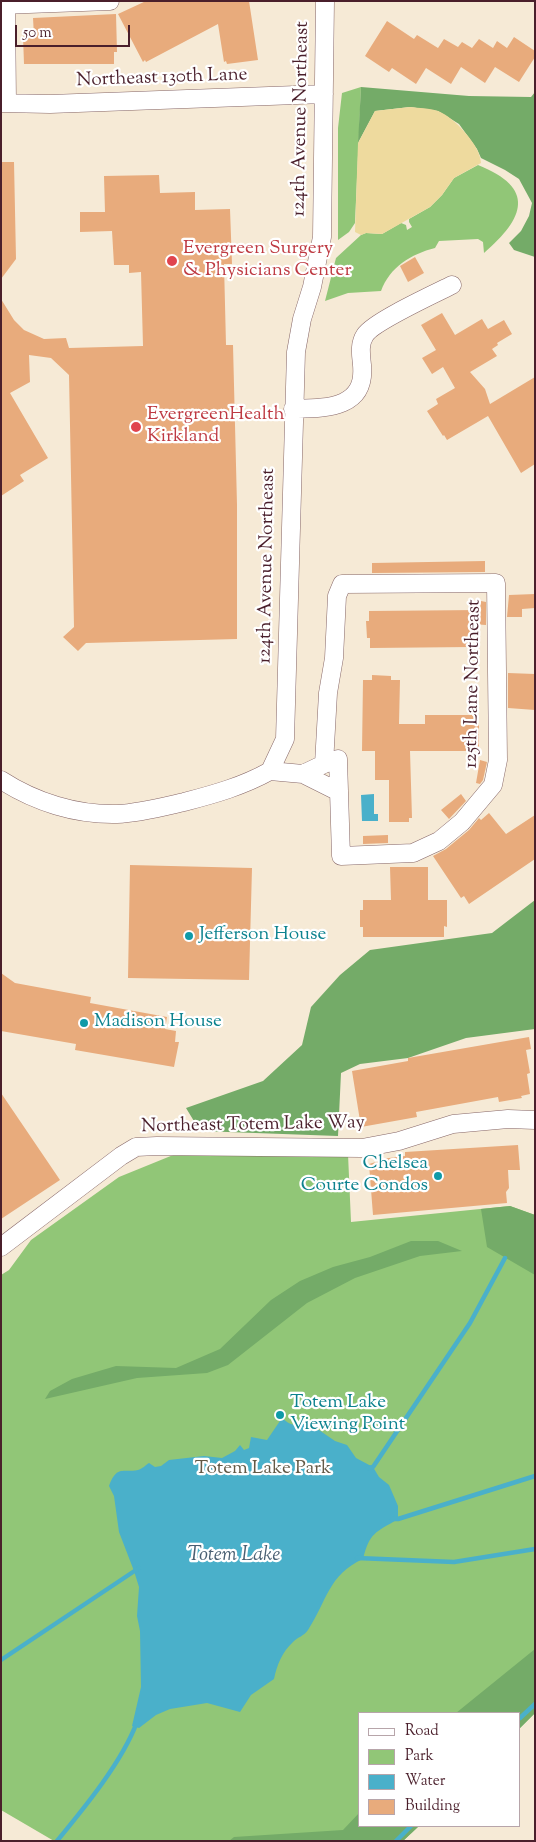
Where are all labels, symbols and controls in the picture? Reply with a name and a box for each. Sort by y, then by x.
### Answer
scale bar [18,15,132,47]
street label: 124th Avenue Northeast [289,21,315,217]
text: 50 m [23,23,52,44]
street label: Northeast 130th Lane [76,65,248,93]
place label: Evergreen Surgery & Physicians Center [183,239,352,283]
marker: Evergreen Surgery & Physicians Center [165,254,179,268]
place label: EvergreenHealth Kirkland [147,405,285,449]
marker: EvergreenHealth Kirkland [129,420,143,434]
street label: 124th Avenue Northeast [255,468,281,664]
street label: 125th Lane Northeast [461,599,487,769]
place label: Jefferson House [199,925,326,947]
marker: Jefferson House [183,930,195,942]
place label: Madison House [94,1012,222,1034]
marker: Madison House [78,1017,90,1029]
street label: Northeast Totem Lake Way [141,1113,365,1139]
place label: Chelsea Courte Condos [301,1154,428,1198]
marker: Chelsea Courte Condos [432,1170,444,1182]
place label: Totem Lake Viewing Point [290,1393,405,1437]
marker: Totem Lake Viewing Point [274,1409,286,1421]
park label: Totem Lake Park [195,1459,331,1481]
water label: Totem Lake [188,1545,280,1569]
legend [358,1712,521,1827]
text: Road [405,1721,439,1742]
text: Park [405,1746,434,1767]
text: Water [405,1771,445,1792]
text: Building [405,1796,460,1817]

